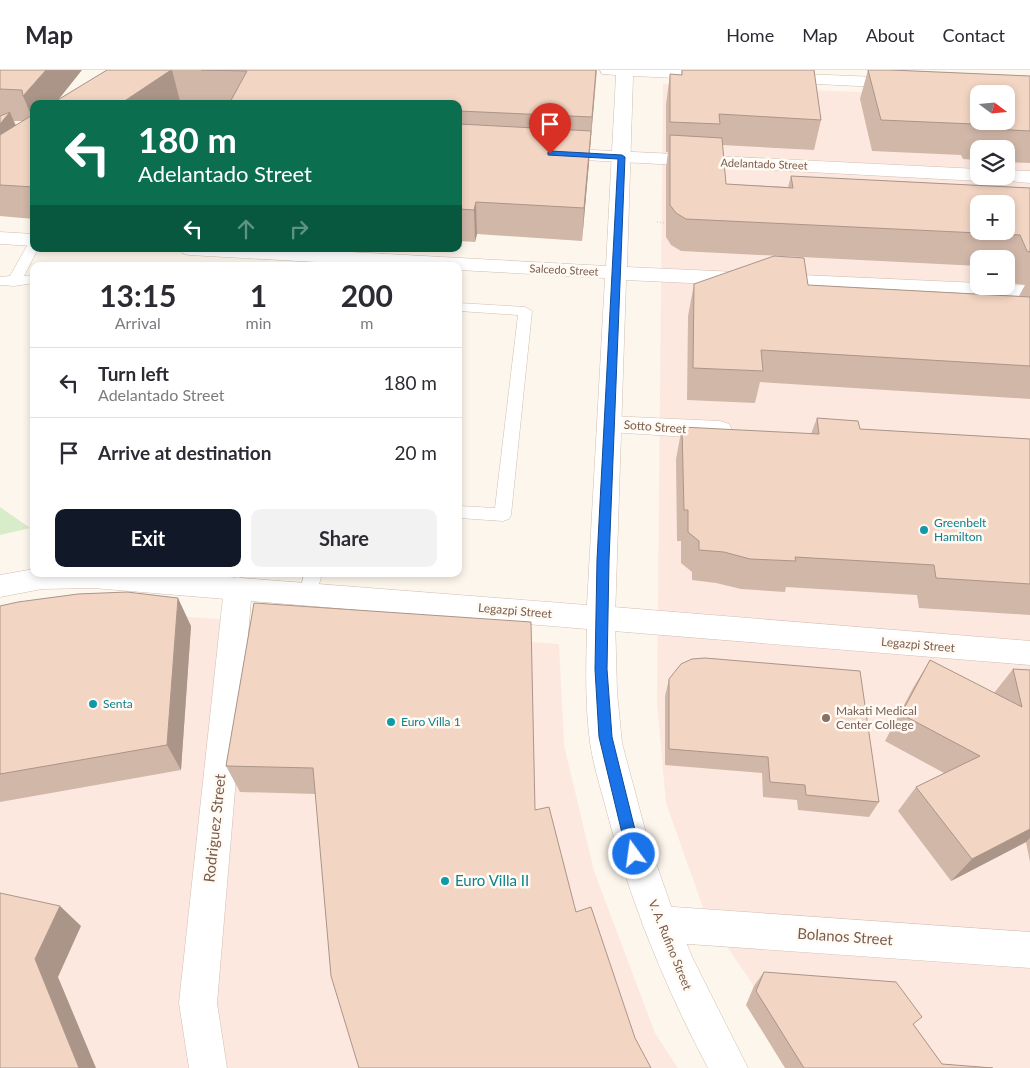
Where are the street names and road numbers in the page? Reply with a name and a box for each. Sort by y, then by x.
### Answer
street label: Adelantado Street [720,155,808,172]
street label: Salcedo Street [529,261,599,278]
street label: Sotto Street [623,417,688,436]
street label: Legazpi Street [478,600,553,621]
street label: Legazpi Street [881,634,956,655]
street label: Rodriguez Street [199,772,229,883]
street label: V. A. Rufino Street [646,898,696,993]
street label: Bolanos Street [797,924,894,948]

